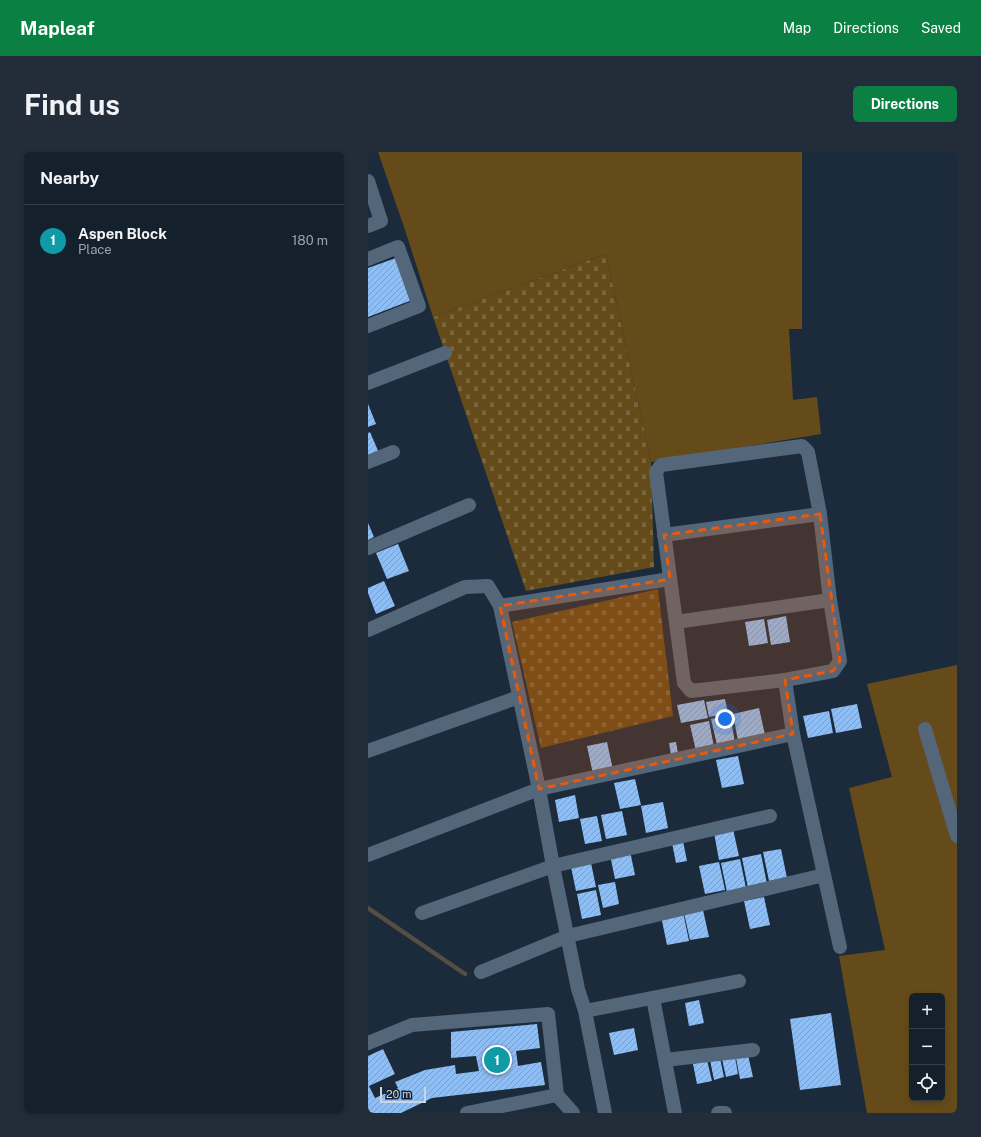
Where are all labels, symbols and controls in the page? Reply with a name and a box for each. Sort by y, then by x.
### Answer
text: Mapleaf [20,17,94,39]
text: Map [783,20,811,36]
text: Directions [833,20,899,36]
text: Saved [921,20,961,36]
button: Directions [853,86,957,122]
text: Find us [24,88,120,121]
text: Nearby [40,168,99,188]
text: Aspen Block [78,225,167,242]
text: 1 [50,233,56,248]
text: 180 m [292,233,328,248]
text: Place [78,242,112,257]
your location [715,709,735,729]
map controls [909,993,945,1101]
button: + [909,993,945,1029]
button: − [909,1029,945,1065]
pin: 1 [484,1045,510,1075]
button: locate [909,1065,945,1101]
scale bar [380,1085,426,1104]
text: 20 m [386,1088,411,1100]

